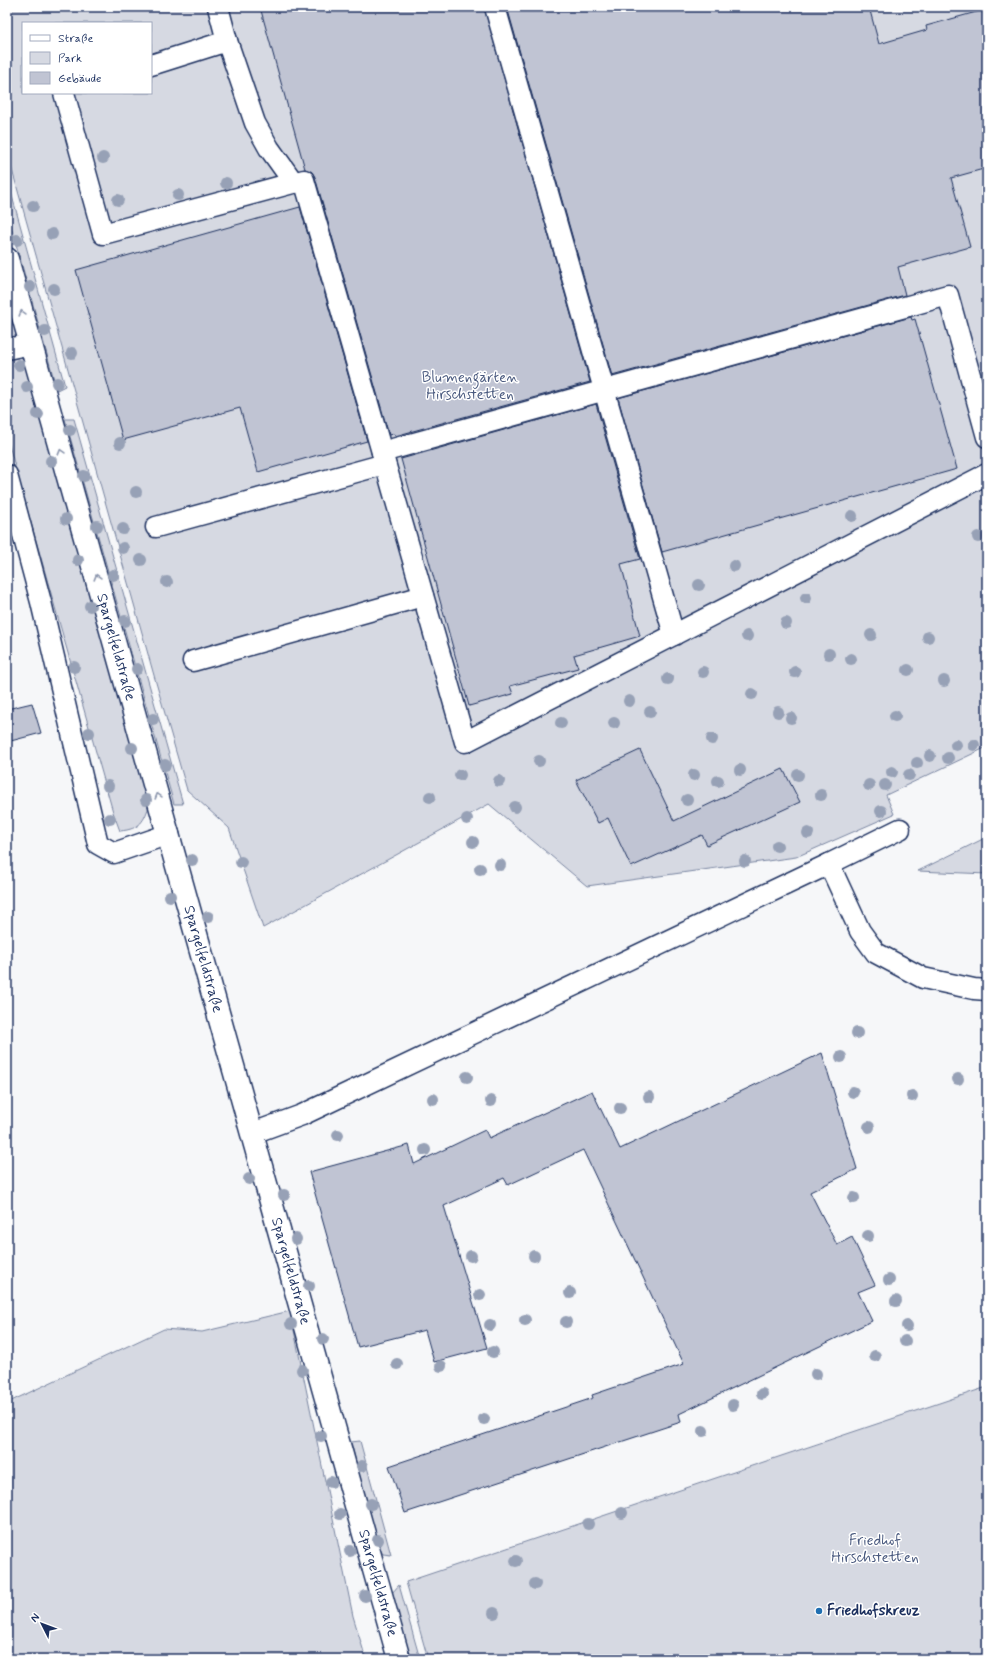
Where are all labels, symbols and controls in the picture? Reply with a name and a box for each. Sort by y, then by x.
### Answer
legend [22,22,152,94]
text: Straße [58,31,93,47]
text: Park [58,51,82,67]
text: Gebäude [58,71,101,87]
one-way arrow [18,310,27,317]
park label: Blumengärten Hirschstetten [422,368,518,405]
one-way arrow [57,449,66,456]
one-way arrow [93,574,102,581]
street label: Spargelfeldstraße [91,591,140,703]
one-way arrow [155,793,163,800]
street label: Spargelfeldstraße [178,903,228,1015]
street label: Spargelfeldstraße [266,1215,315,1327]
street label: Spargelfeldstraße [353,1527,402,1639]
park label: Friedhof Hirschstetten [831,1531,919,1568]
place label: Friedhofskreuz [827,1601,920,1621]
north arrow [22,1604,62,1644]
marker: Friedhofskreuz [814,1606,824,1616]
text: N [28,1611,43,1625]

